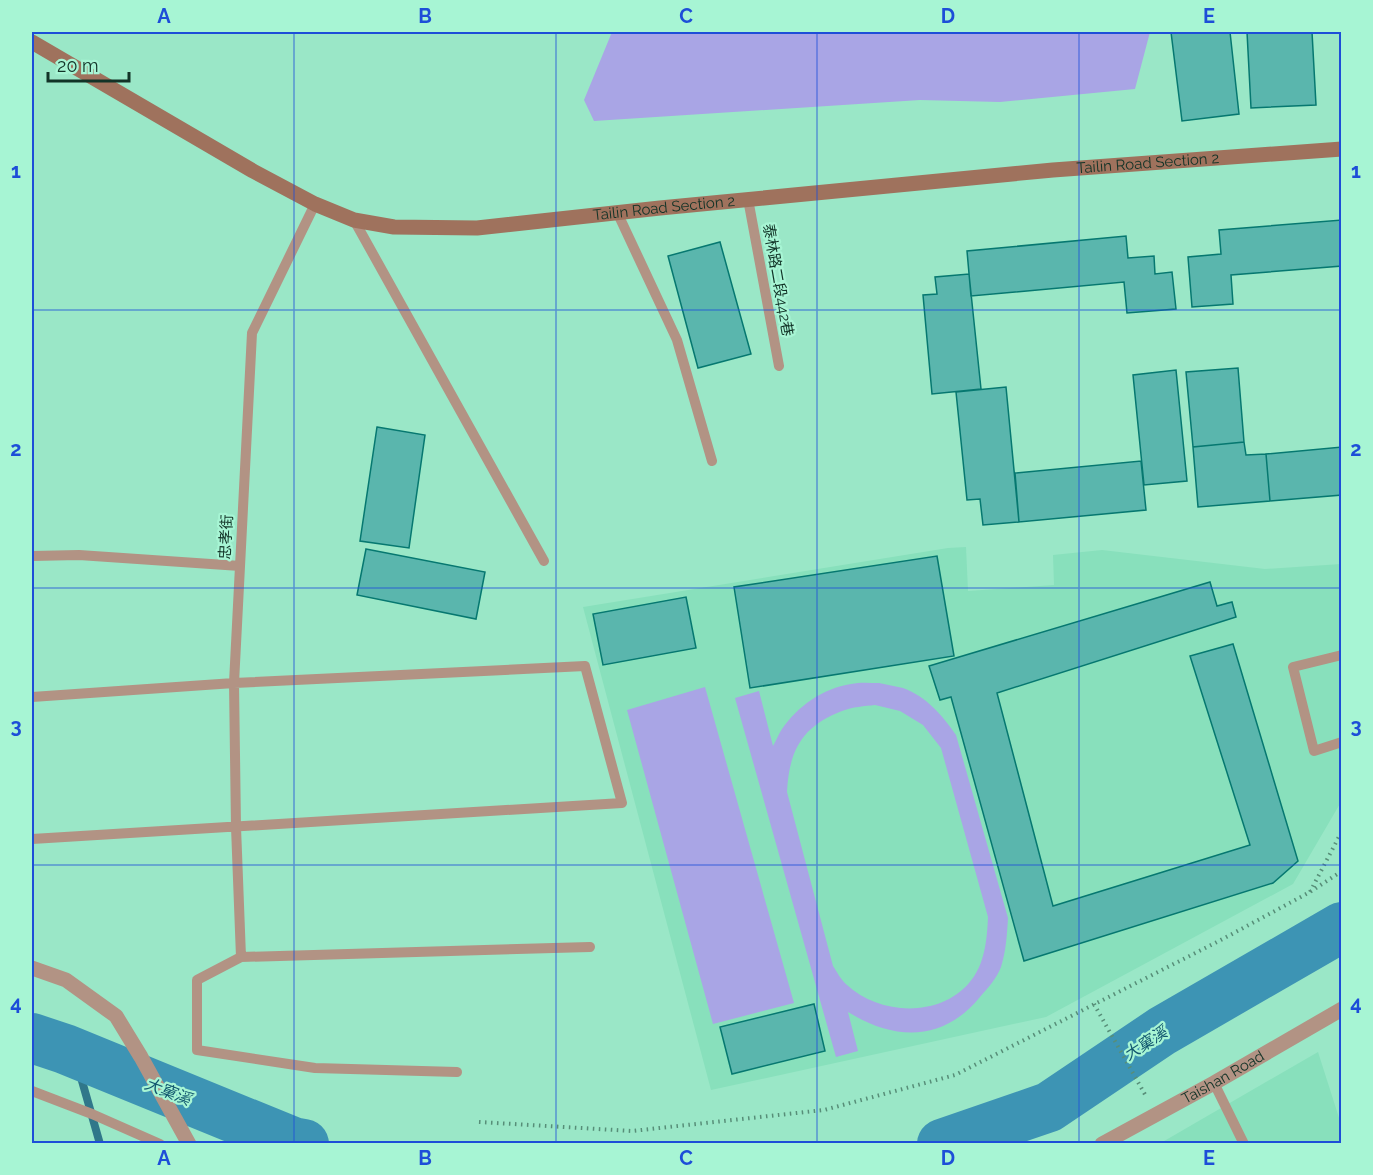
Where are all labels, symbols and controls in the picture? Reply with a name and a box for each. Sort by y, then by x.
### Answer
text: A [157,4,171,28]
text: B [418,4,432,28]
text: C [679,4,693,28]
text: D [941,4,955,28]
text: E [1203,4,1215,28]
scale bar [48,45,129,83]
text: 20 m [57,55,99,76]
street label: Tailin Road Section 2 [1076,149,1220,177]
text: 1 [11,159,21,183]
text: 1 [1351,159,1361,183]
street label: Tailin Road Section 2 [592,192,736,224]
street label: 泰林路二段442巷 [759,222,797,338]
text: 2 [10,437,22,461]
text: 2 [1350,437,1362,461]
street label: 忠孝街 [216,514,236,560]
text: 3 [10,714,22,738]
text: 3 [1350,714,1362,738]
text: 4 [10,991,22,1015]
text: 4 [1350,991,1362,1015]
water label: 大窠溪 [1120,1021,1172,1064]
street label: Taishan Road [1179,1047,1267,1108]
water label: 大窠溪 [142,1074,195,1110]
text: A [157,1146,171,1170]
text: B [418,1146,432,1170]
text: C [679,1146,693,1170]
text: D [941,1146,955,1170]
text: E [1203,1146,1215,1170]

